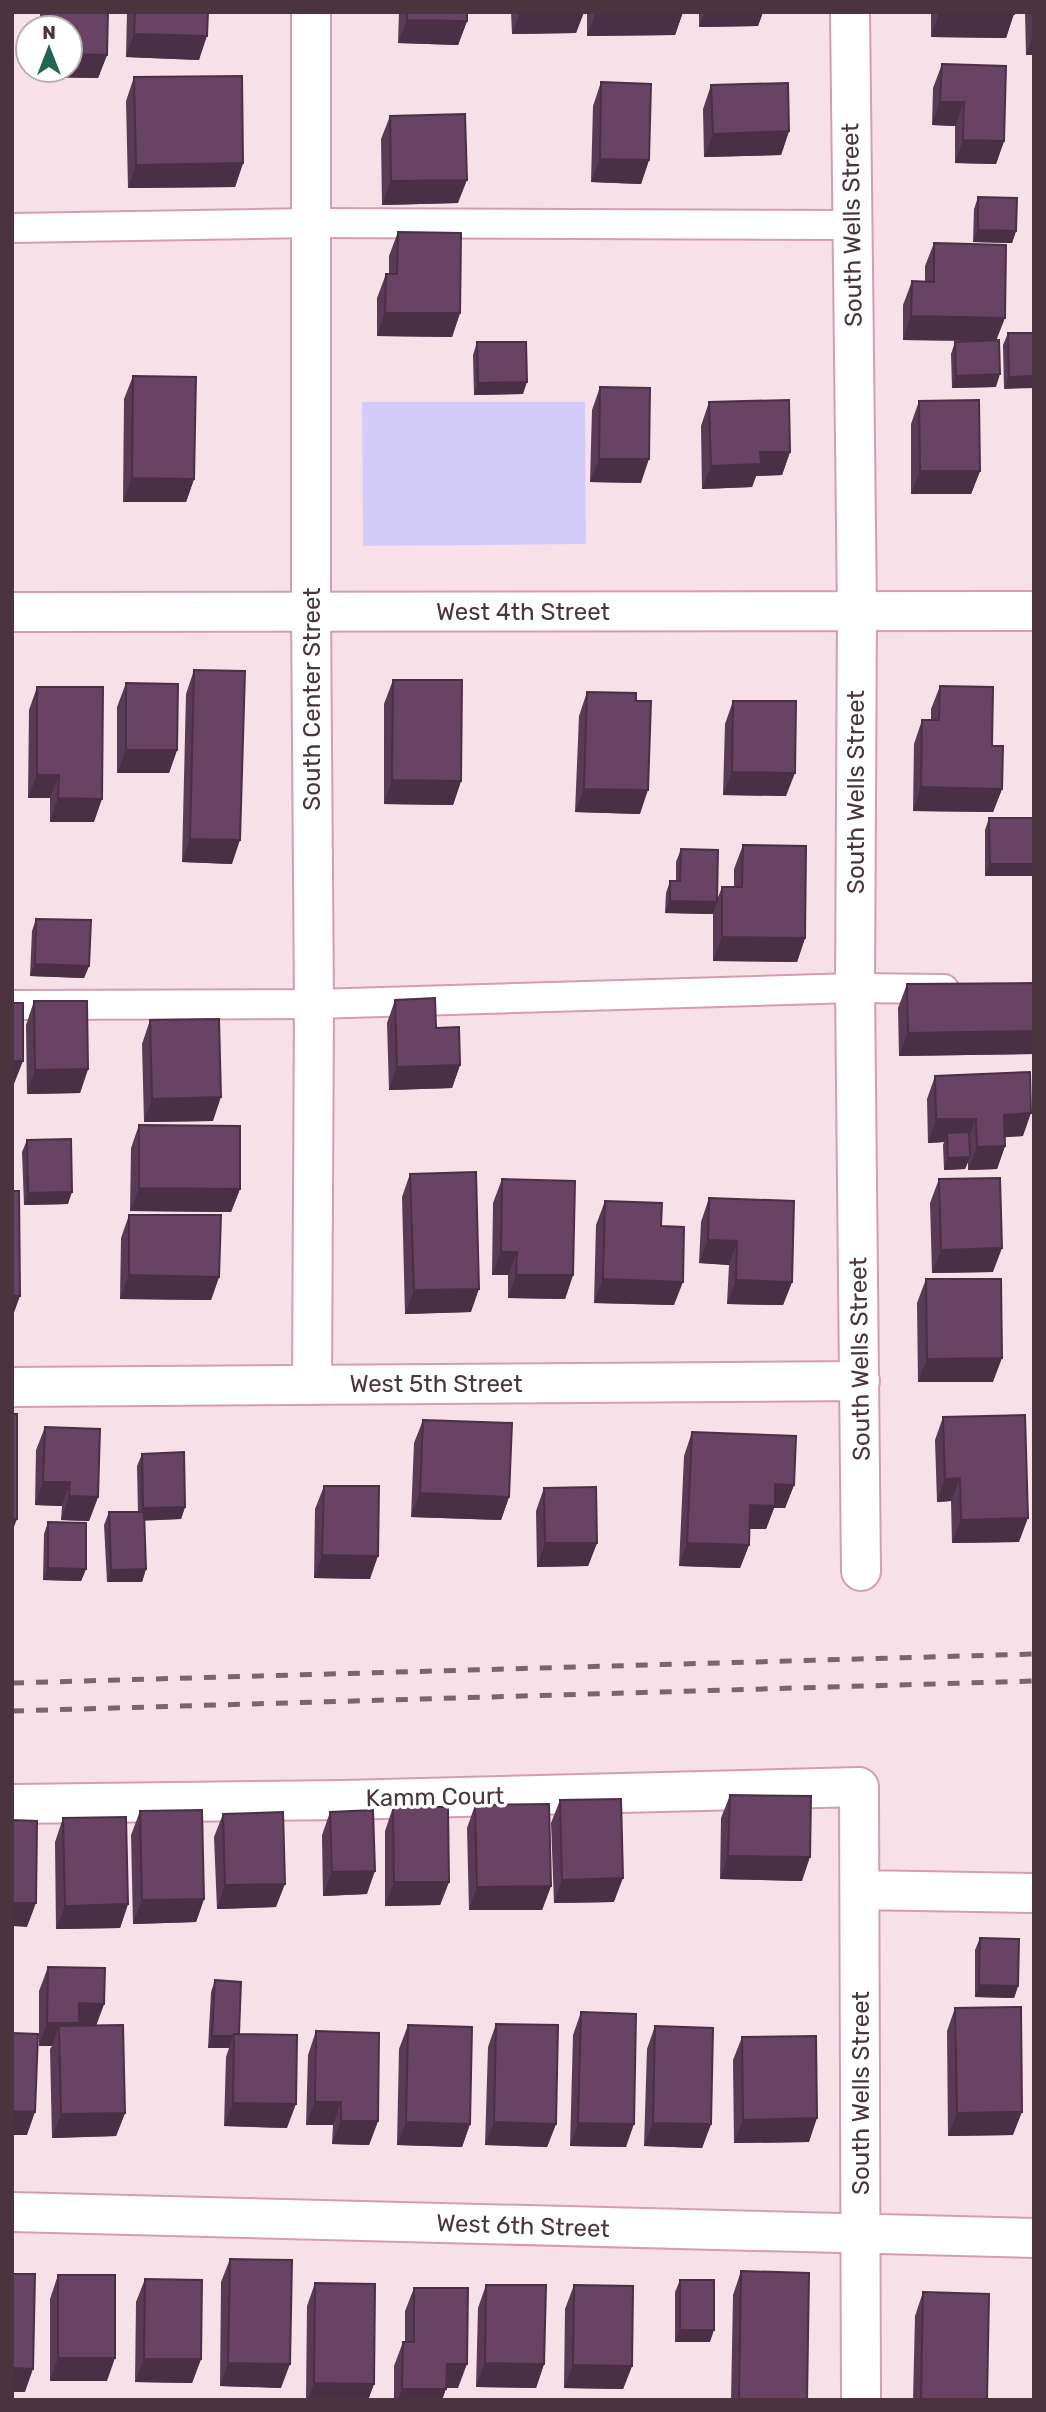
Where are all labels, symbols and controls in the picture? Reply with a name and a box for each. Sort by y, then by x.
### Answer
north arrow [14,14,84,84]
text: N [42,21,56,44]
street label: South Wells Street [836,123,868,327]
street label: South Center Street [298,587,326,811]
street label: West 4th Street [436,598,610,626]
street label: South Wells Street [842,690,870,894]
street label: South Wells Street [844,1257,876,1461]
street label: West 5th Street [349,1370,523,1398]
street label: Kamm Court [365,1782,505,1812]
street label: South Wells Street [847,1991,875,2195]
street label: West 6th Street [436,2209,610,2243]

